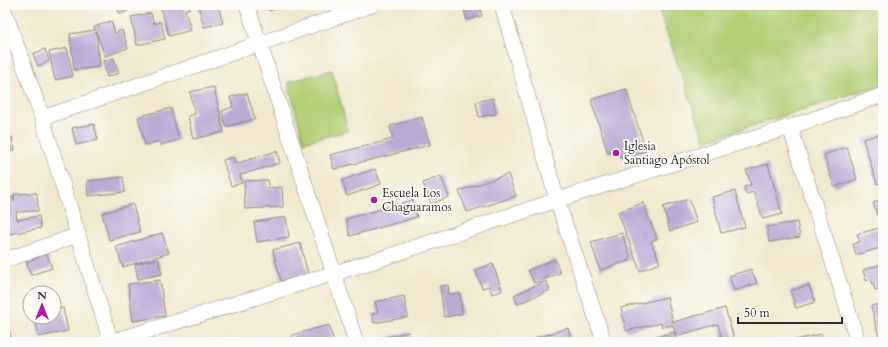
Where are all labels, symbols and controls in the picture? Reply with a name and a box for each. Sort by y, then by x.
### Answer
place label: Iglesia Santiago Apóstol [624,138,710,168]
marker: Iglesia Santiago Apóstol [611,148,621,158]
place label: Escuela Los Chaguaramos [382,185,452,215]
marker: Escuela Los Chaguaramos [369,195,379,205]
north arrow [22,285,62,325]
text: N [37,288,47,303]
scale bar [738,299,842,325]
text: 50 m [744,305,771,321]

